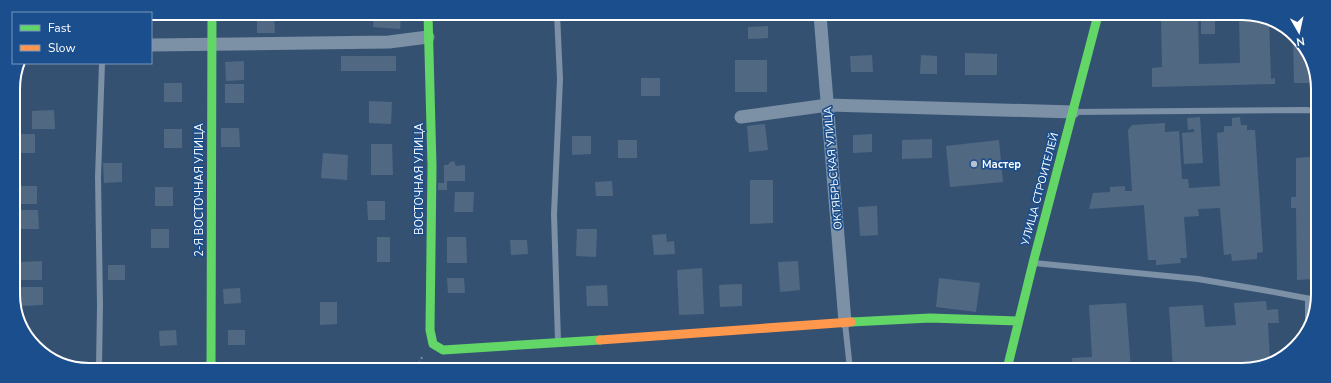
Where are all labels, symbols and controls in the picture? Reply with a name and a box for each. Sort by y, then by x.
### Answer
legend [12,12,152,64]
north arrow [1279,12,1319,52]
text: Fast [48,20,71,36]
text: N [1295,33,1306,49]
text: Slow [48,40,76,56]
street label: ОКТЯБРЬСКАЯ УЛИЦА [820,106,846,230]
street label: 2-Я ВОСТОЧНАЯ УЛИЦА [192,123,207,257]
street label: ВОСТОЧНАЯ УЛИЦА [412,123,427,235]
street label: УЛИЦА СТРОИТЕЛЕЙ [1017,131,1062,248]
place label: Мастер [982,157,1021,172]
marker: Мастер [969,159,979,169]

